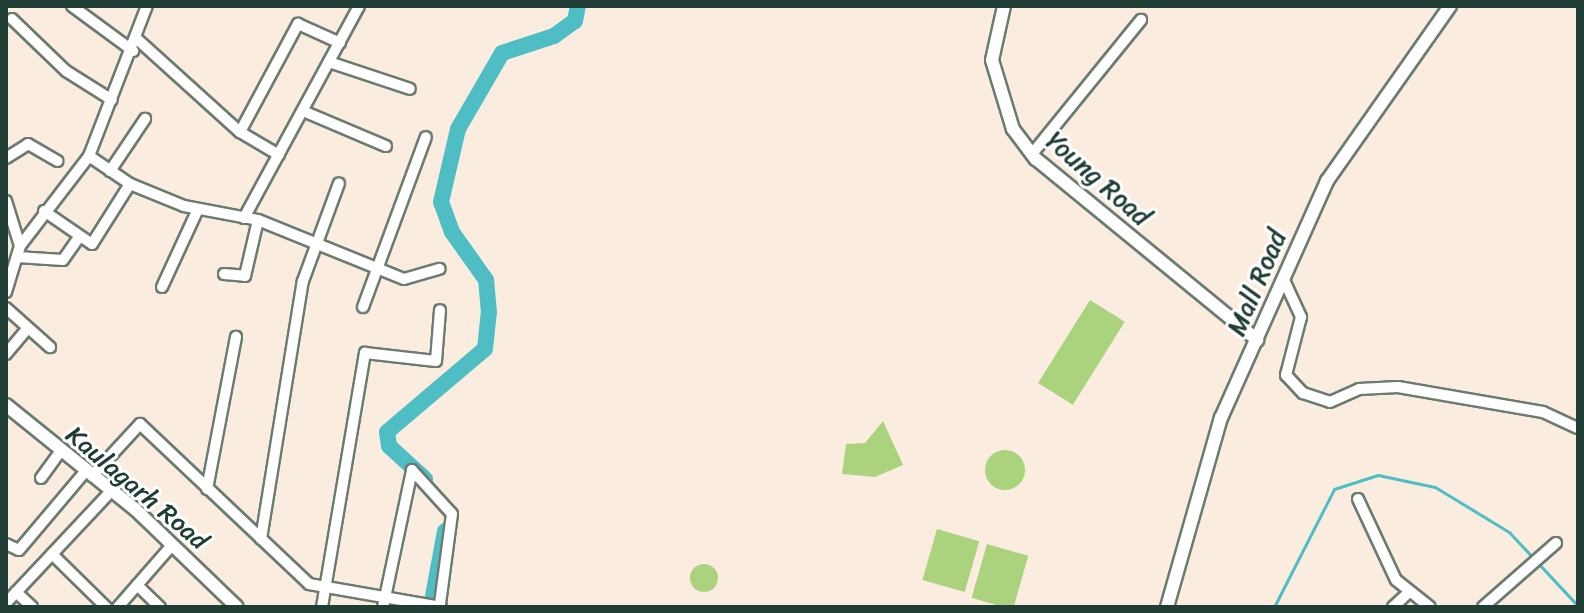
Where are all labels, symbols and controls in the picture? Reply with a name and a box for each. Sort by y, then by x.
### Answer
street label: Young Road [1039,125,1157,233]
street label: Mall Road [1221,226,1293,340]
street label: Kaulagarh Road [59,419,215,557]

